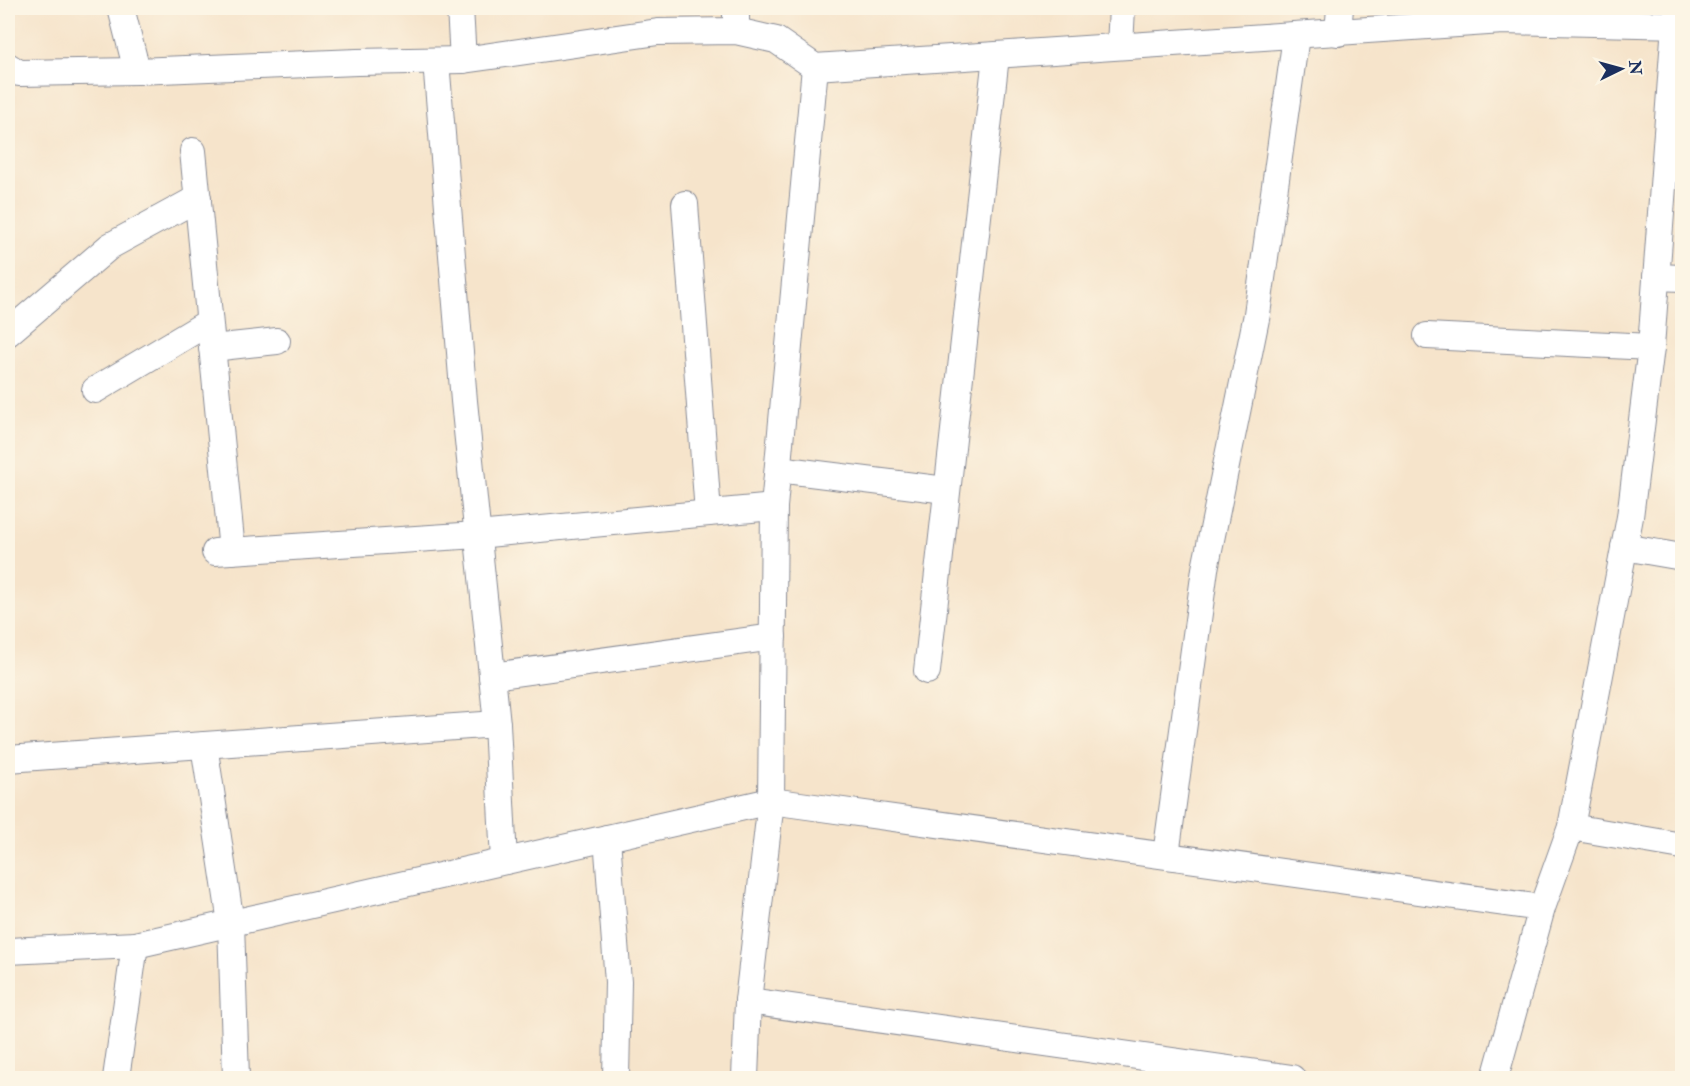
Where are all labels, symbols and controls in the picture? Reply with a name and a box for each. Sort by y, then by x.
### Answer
north arrow [1591,39,1651,99]
text: N [1624,59,1646,76]

